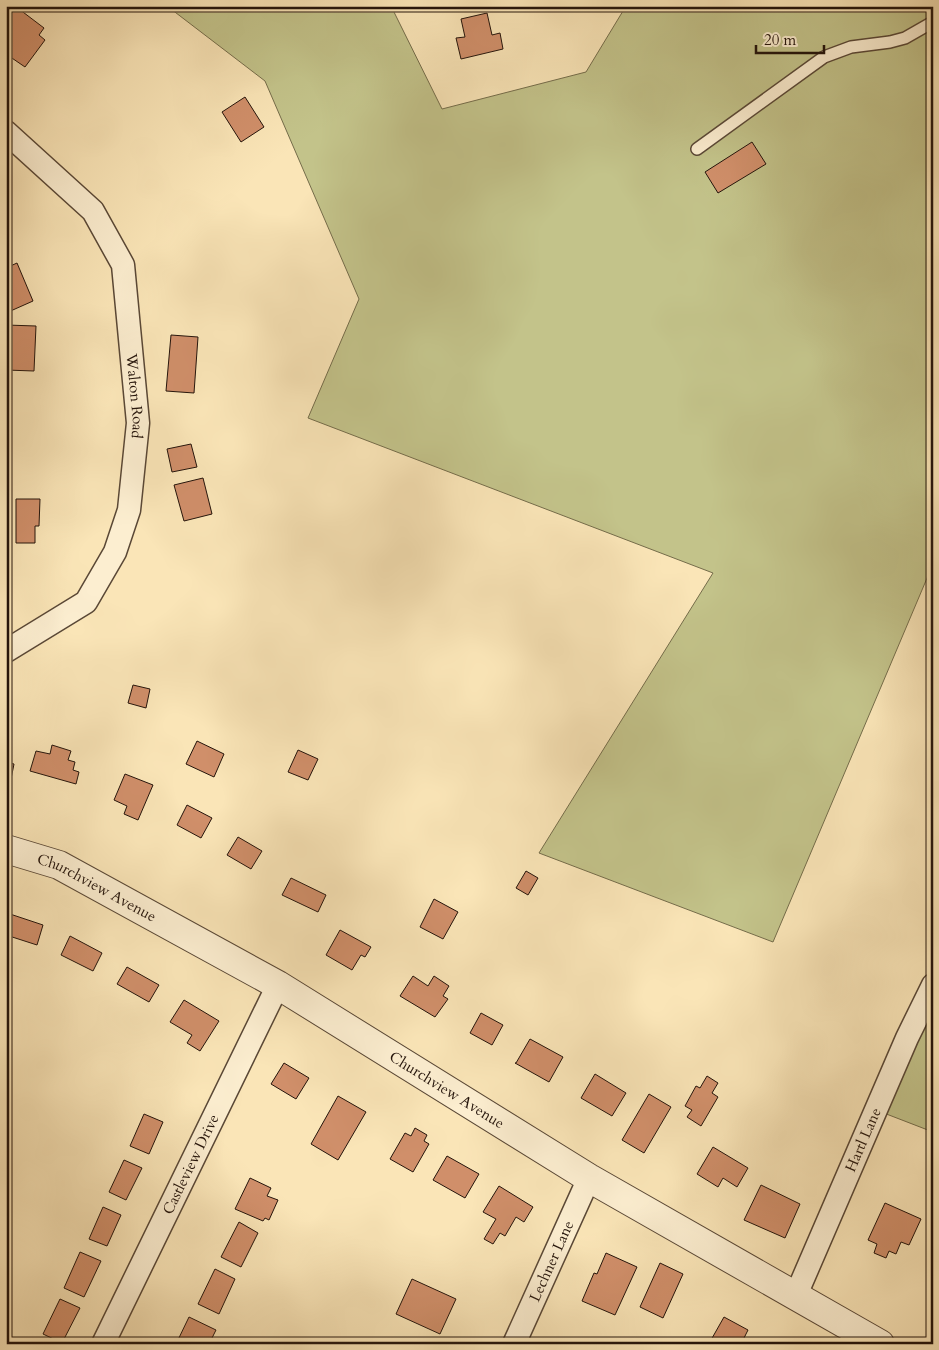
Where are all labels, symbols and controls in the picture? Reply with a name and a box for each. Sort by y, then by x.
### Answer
scale bar [756,22,824,54]
text: 20 m [764,30,796,50]
street label: Walton Road [121,352,148,440]
street label: Churchview Avenue [35,849,160,927]
street label: Churchview Avenue [386,1047,508,1133]
street label: Hartl Lane [840,1104,886,1175]
street label: Castleview Drive [158,1111,224,1218]
street label: Lechner Lane [524,1217,579,1305]

